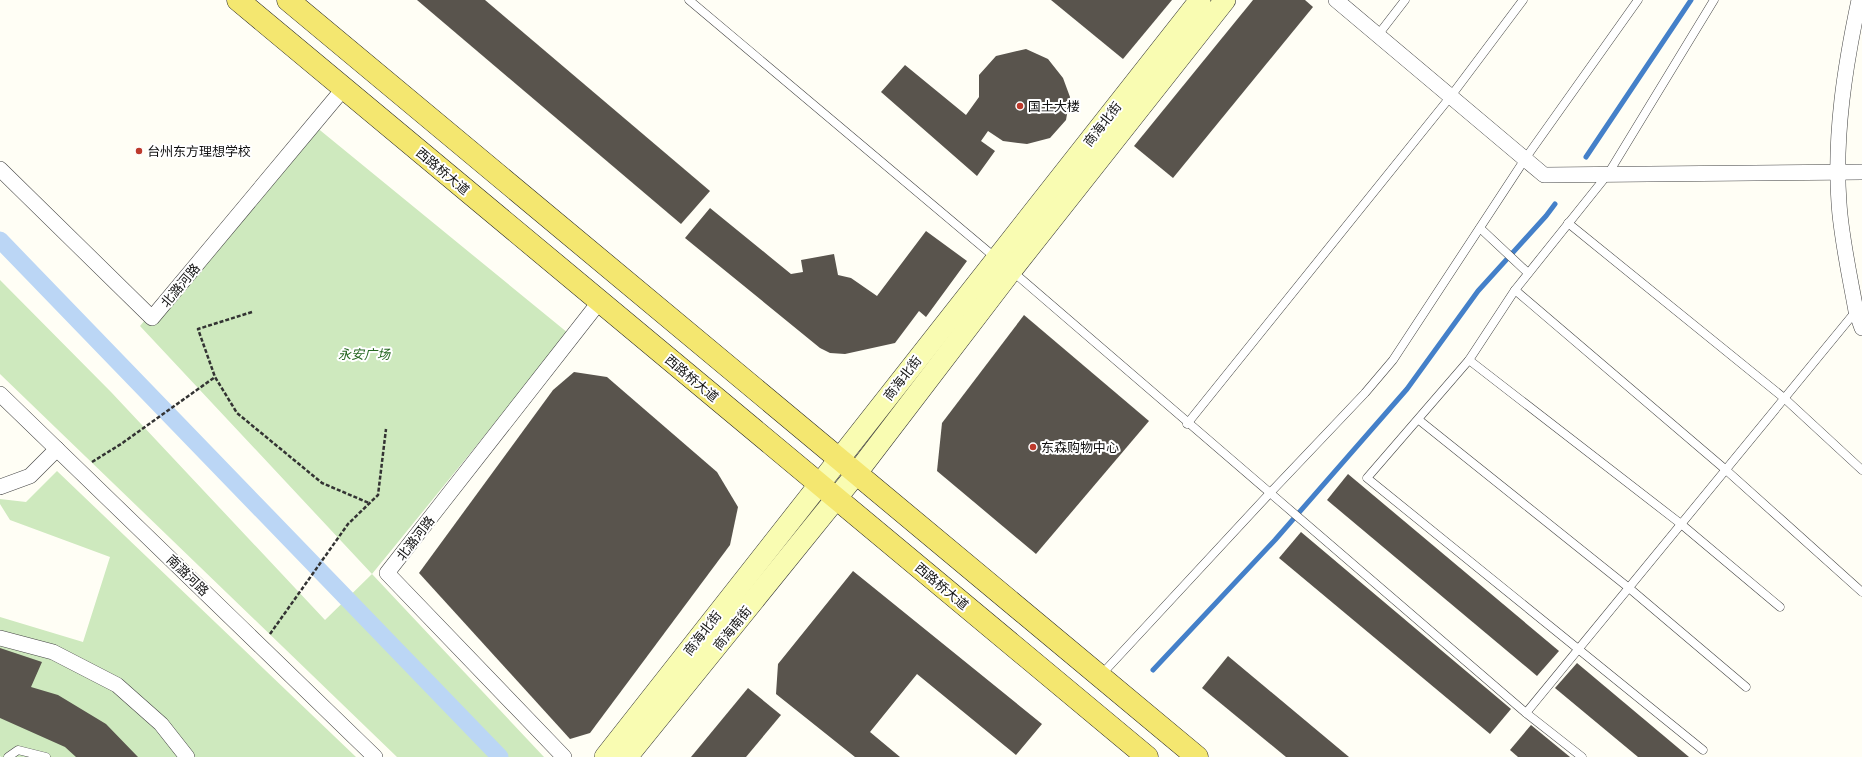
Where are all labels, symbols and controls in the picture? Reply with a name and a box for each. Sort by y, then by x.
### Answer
place label: 国土大楼 [1028,97,1080,115]
street label: 商海北街 [1079,98,1125,150]
marker: 国土大楼 [1015,101,1025,111]
place label: 台州东方理想学校 [147,142,251,160]
street label: 西路桥大道 [412,143,474,199]
marker: 台州东方理想学校 [134,146,144,156]
street label: 北潞河路 [156,259,204,311]
park label: 永安广场 [338,345,391,363]
street label: 西路桥大道 [661,350,723,406]
street label: 商海北街 [879,352,925,404]
place label: 东森购物中心 [1041,438,1119,456]
marker: 东森购物中心 [1028,442,1038,452]
street label: 北潞河路 [392,512,438,564]
street label: 南潞河路 [163,550,213,600]
street label: 西路桥大道 [911,558,973,614]
street label: 商海南街 [709,602,755,654]
street label: 商海北街 [679,607,725,659]

